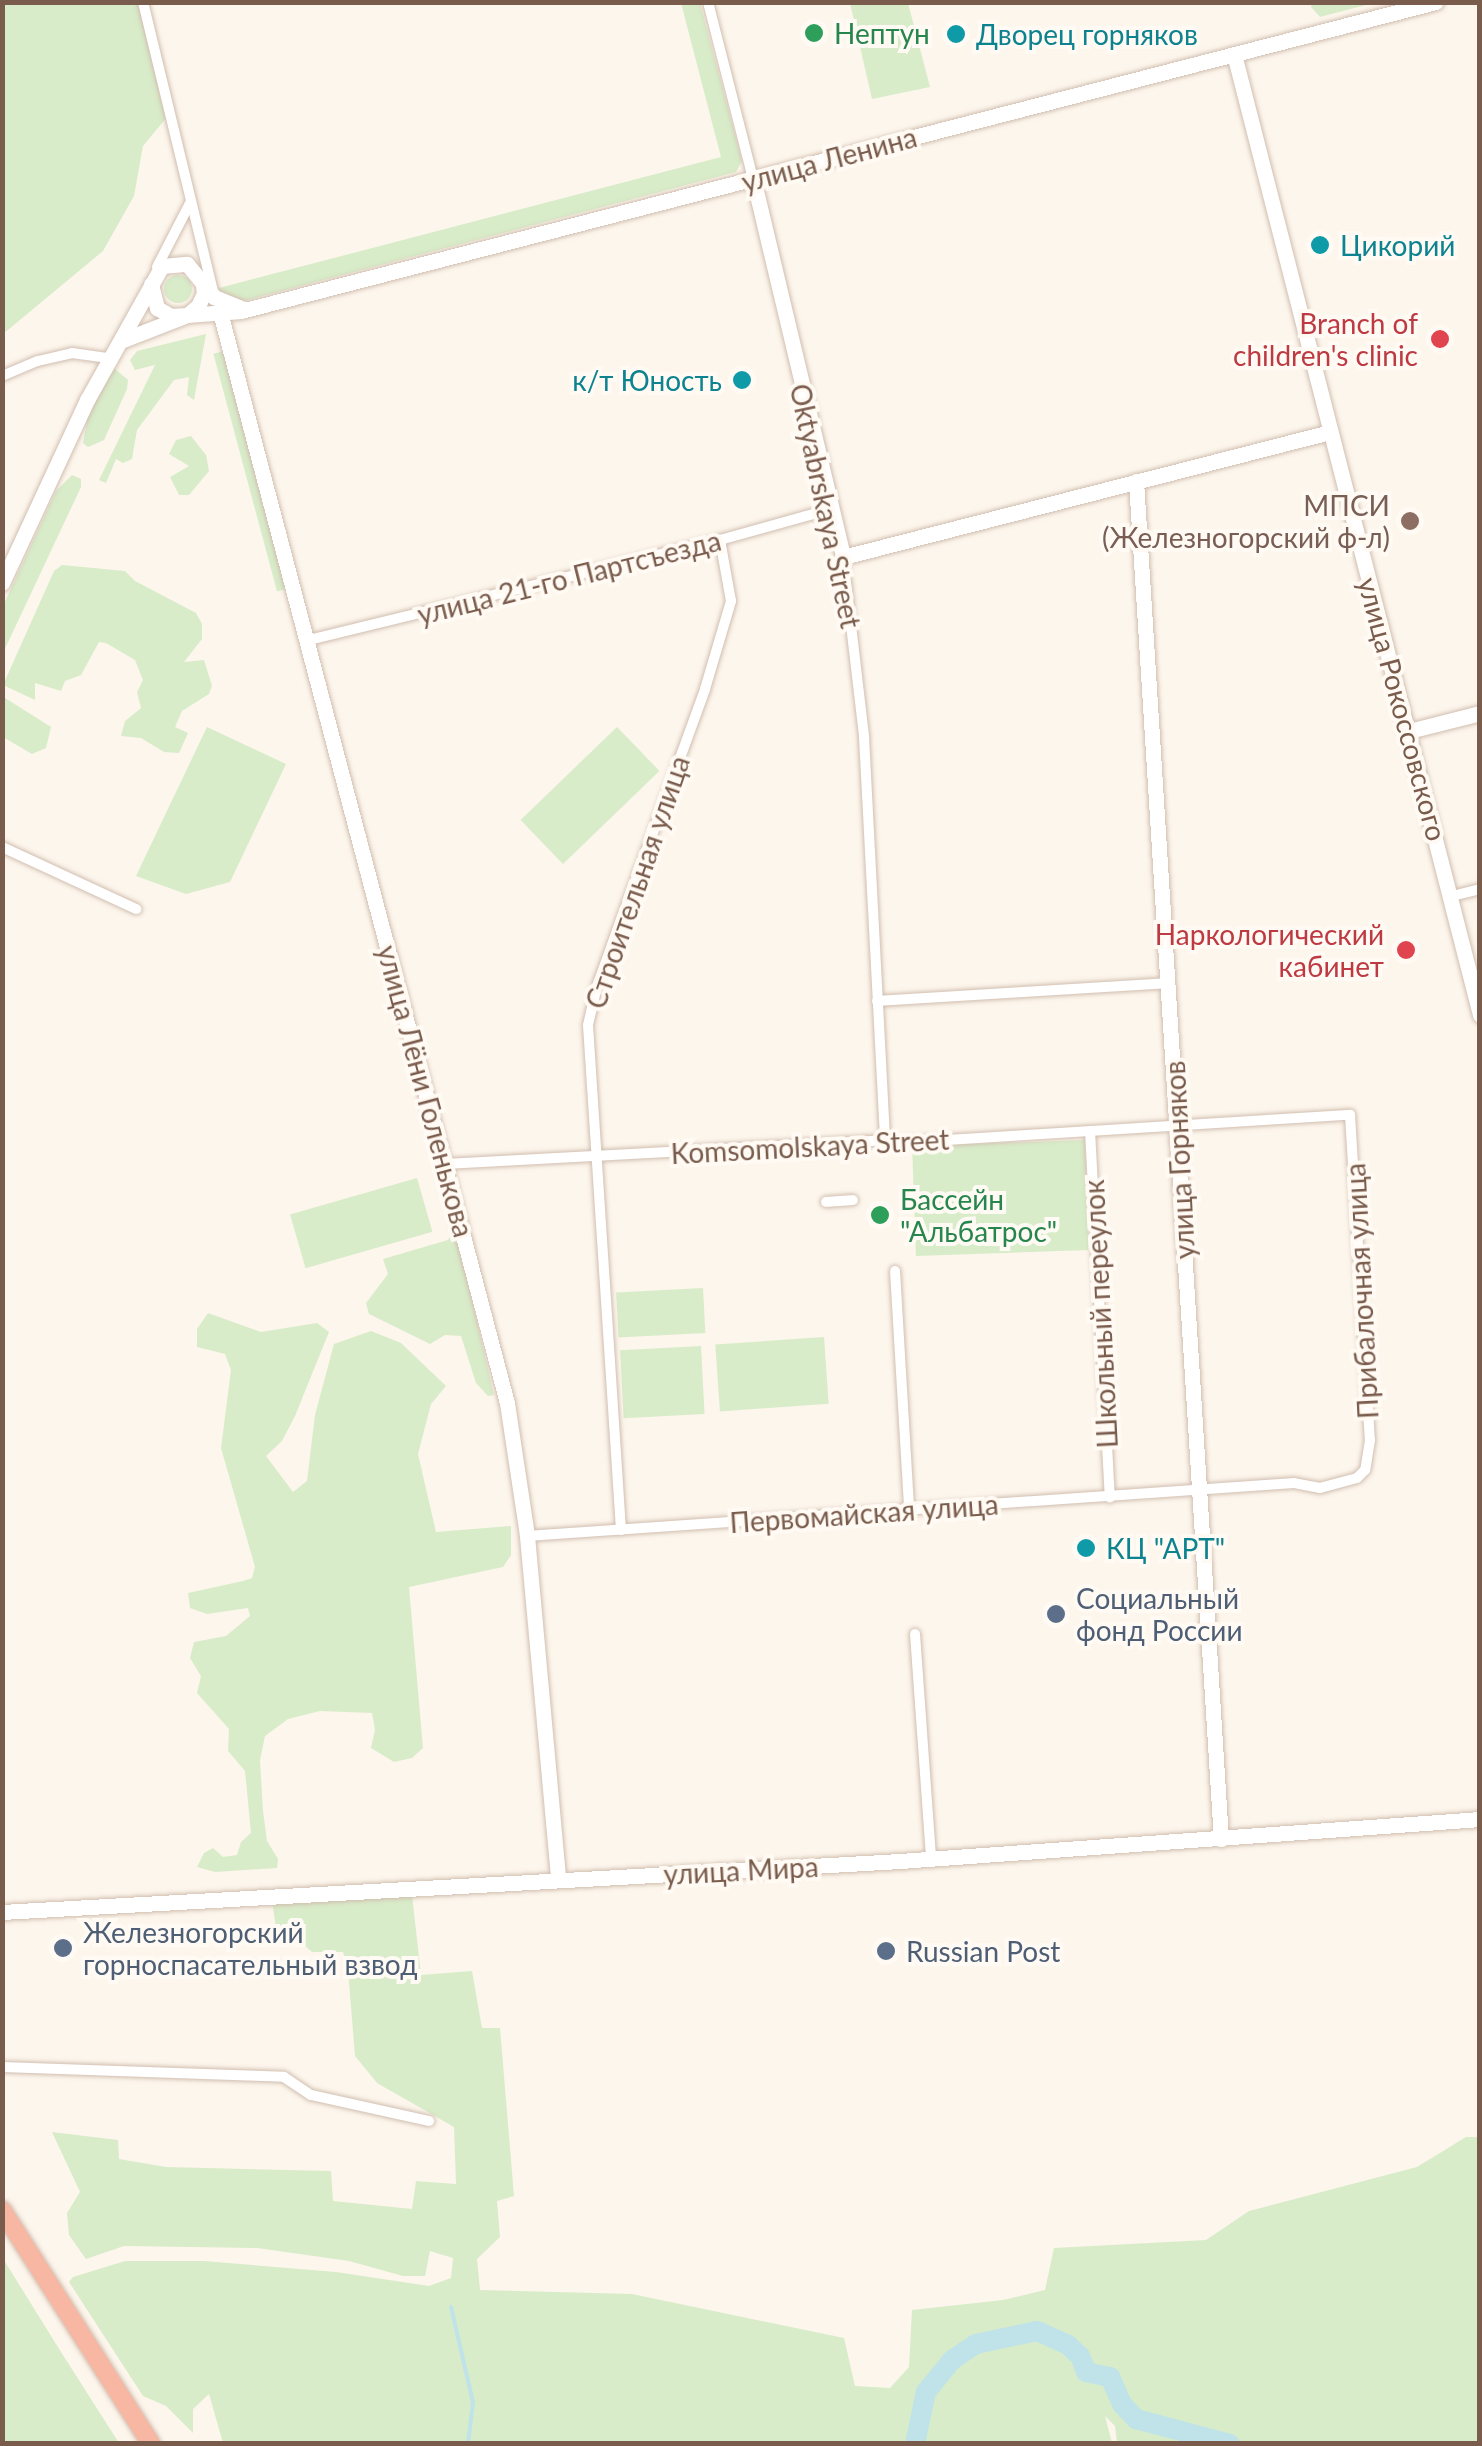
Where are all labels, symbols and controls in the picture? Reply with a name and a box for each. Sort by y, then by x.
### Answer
place label: Нептун [834,16,930,50]
place label: Дворец горняков [976,17,1198,51]
marker: Нептун [803,22,825,44]
marker: Дворец горняков [945,23,967,45]
street label: улица Ленина [738,119,920,199]
place label: Цикорий [1340,228,1455,262]
marker: Цикорий [1309,234,1331,256]
place label: Branch of children's clinic [1233,306,1418,372]
marker: Branch of children's clinic [1427,326,1453,352]
place label: к/т Юность [572,363,722,397]
marker: к/т Юность [731,369,753,391]
street label: Oktyabrskaya Street [784,381,868,631]
place label: МПСИ (Железногорский ф-л) [1102,488,1390,554]
marker: МПСИ (Железногорский ф-л) [1399,510,1421,532]
street label: улица 21-го Партсъезда [414,523,724,631]
street label: улица Рокоссовского [1352,574,1454,844]
street label: Строительная улица [578,751,696,1013]
place label: Наркологический кабинет [1155,917,1384,983]
marker: Наркологический кабинет [1393,937,1419,963]
street label: улица Лёни Голенькова [371,941,481,1241]
street label: улица Горняков [1157,1060,1201,1260]
street label: Komsomolskaya Street [670,1122,950,1170]
street label: Прибалочная улица [1338,1162,1384,1420]
street label: Школьный переулок [1076,1179,1124,1449]
place label: Бассейн "Альбатрос" [900,1182,1057,1248]
marker: Бассейн "Альбатрос" [869,1204,891,1226]
street label: Первомайская улица [728,1487,1000,1539]
place label: КЦ "АРТ" [1106,1531,1225,1565]
marker: КЦ "АРТ" [1075,1537,1097,1559]
place label: Социальный фонд России [1076,1581,1243,1647]
marker: Социальный фонд России [1045,1603,1067,1625]
street label: улица Мира [663,1849,819,1891]
place label: Железногорский горноспасательный взвод [83,1915,418,1981]
place label: Russian Post [906,1934,1060,1968]
marker: Железногорский горноспасательный взвод [52,1937,74,1959]
marker: Russian Post [875,1940,897,1962]

